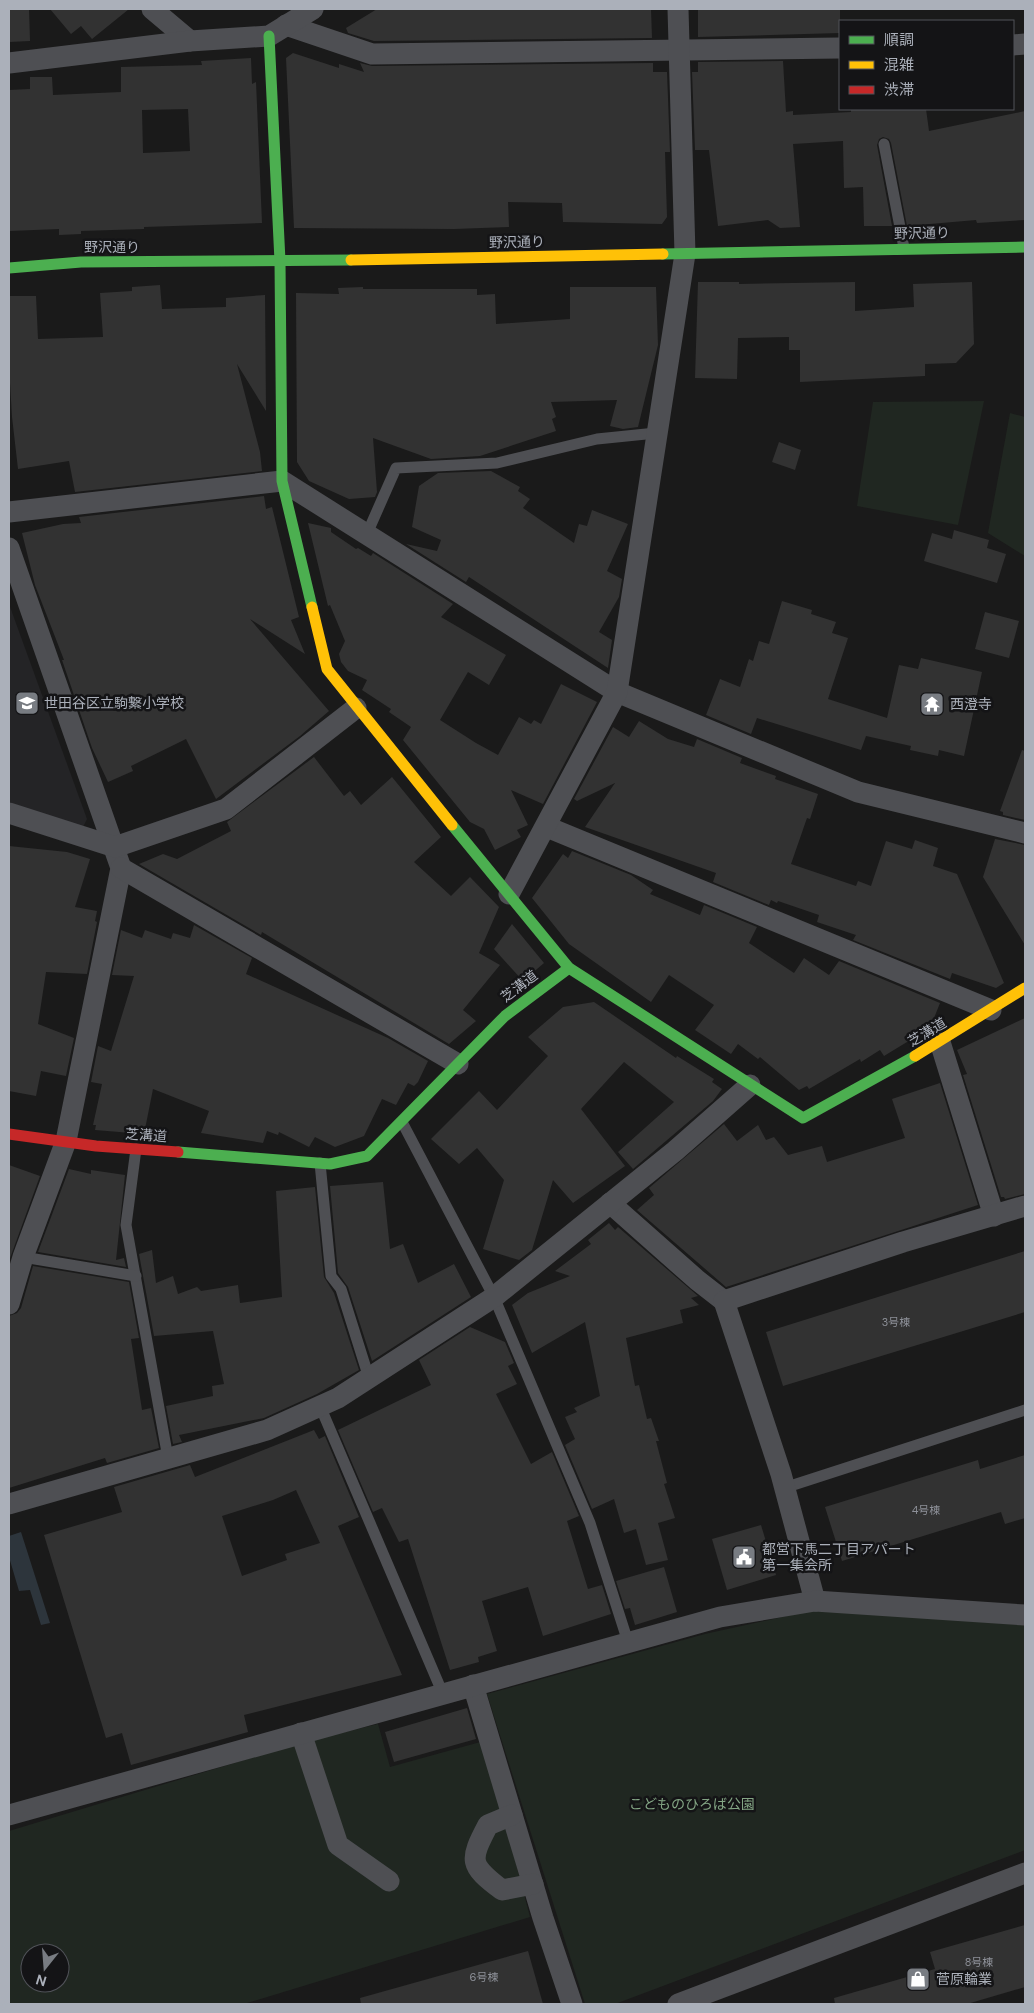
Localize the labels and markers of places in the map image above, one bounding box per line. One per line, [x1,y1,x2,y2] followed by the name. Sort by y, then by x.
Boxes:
[14,690,40,716] school or university icon: 世田谷区立駒繋小学校
[919,691,945,717] temple icon: 西澄寺
[44,694,184,712] place label: 世田谷区立駒繋小学校
[950,695,992,713] place label: 西澄寺
[762,1540,916,1574] place label: 都営下馬二丁目アパート 第一集会所
[731,1544,757,1570] public building icon: 都営下馬二丁目アパート 第一集会所
[905,1966,931,1992] shop icon: 菅原輪業
[936,1970,992,1988] place label: 菅原輪業

